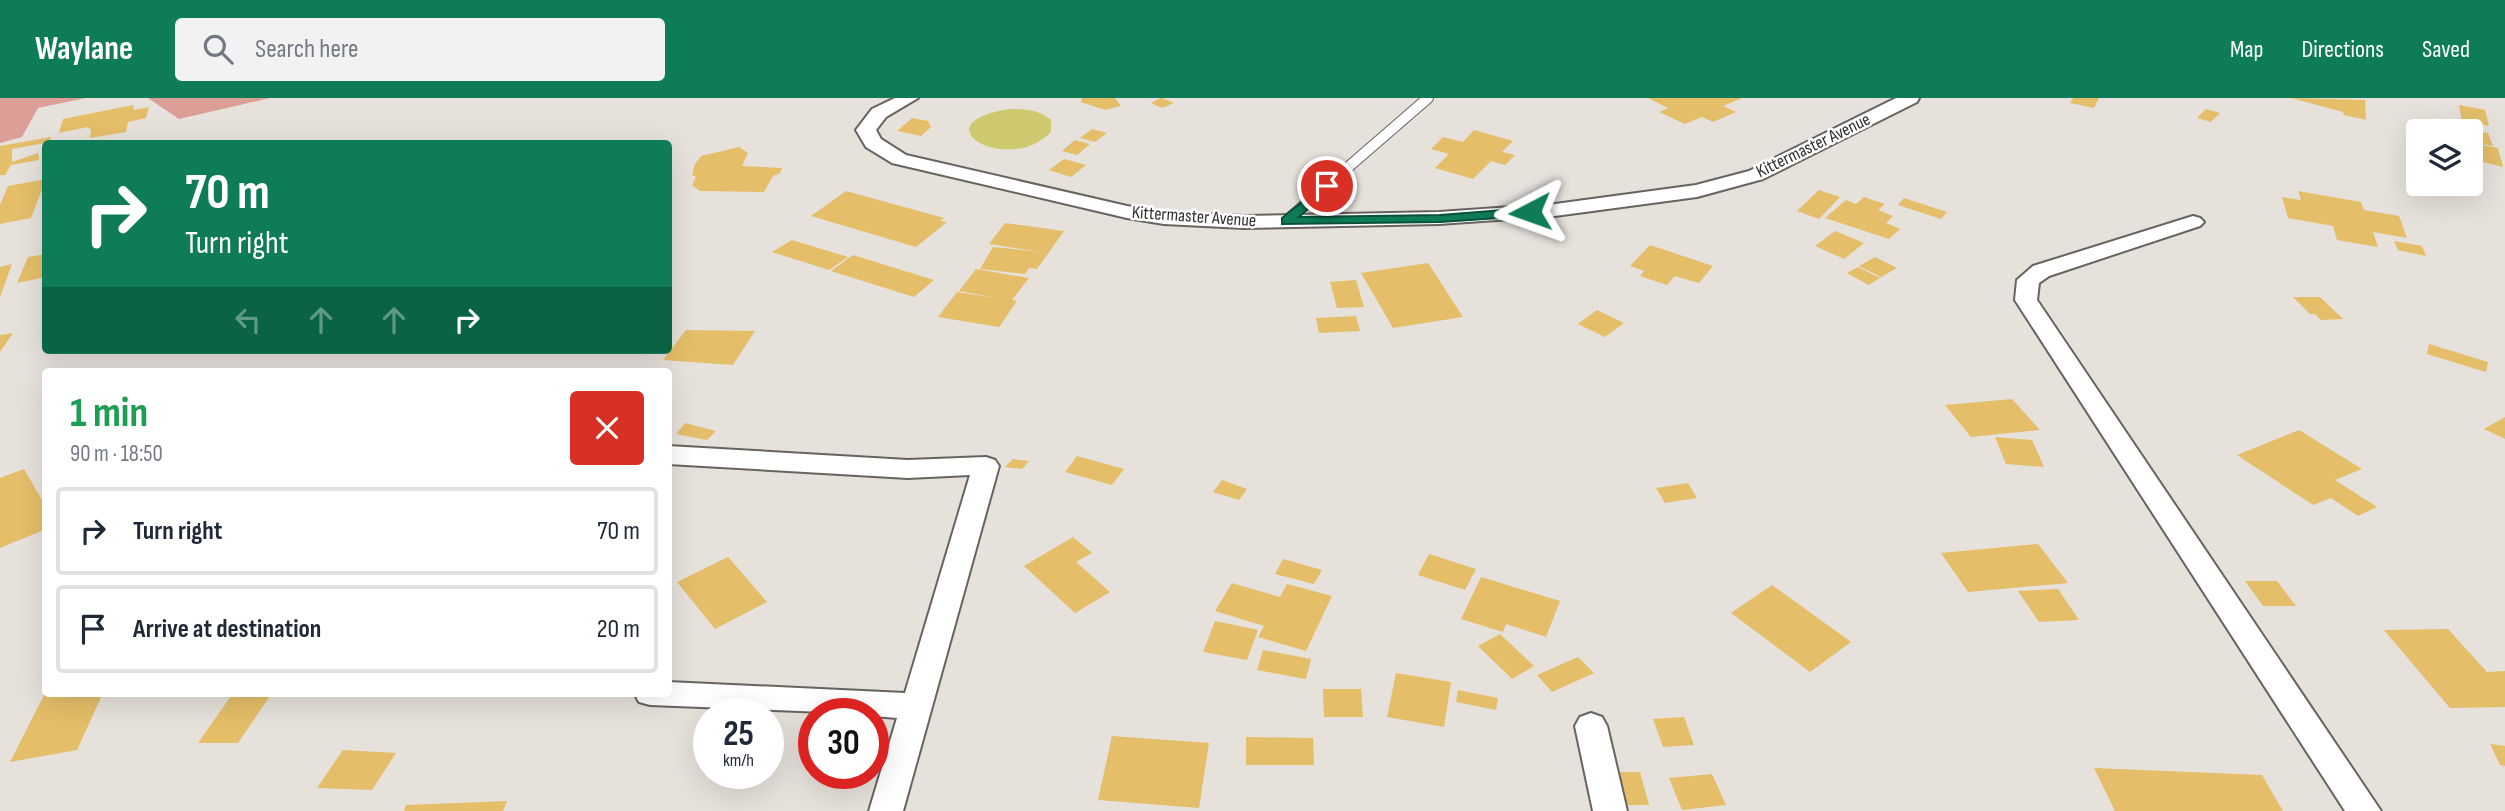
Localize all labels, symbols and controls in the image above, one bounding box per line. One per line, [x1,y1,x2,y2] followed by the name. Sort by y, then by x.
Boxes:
[175,18,665,81] search box
[35,29,133,69] text: Waylane
[199,30,237,68] icon: search
[255,34,358,65] text: Search here
[2230,35,2263,64] text: Map
[2301,35,2384,64] text: Directions
[2422,35,2470,64] text: Saved
[1753,109,1874,182] street label: Kittermaster Avenue
[2406,119,2483,196] map controls
[2406,119,2483,196] button: layers
[1297,156,1357,216] pin
[185,164,270,223] text: 70 m
[1308,167,1346,205] icon: arrive
[70,168,161,259] icon: right
[1493,175,1567,249] position arrow
[1131,202,1257,231] street label: Kittermaster Avenue
[185,224,289,263] text: Turn right
[229,301,267,339] icon: left
[302,301,340,339] icon: ahead
[375,301,413,339] icon: ahead
[448,301,486,339] icon: right
[70,388,148,439] text: 1 min
[570,391,644,465] button: close
[70,440,163,468] text: 90 m · 18:50
[74,512,112,550] icon: right
[133,516,222,547] text: Turn right
[597,516,640,547] text: 70 m
[74,610,112,648] icon: arrive
[133,614,321,645] text: Arrive at destination
[597,614,640,645] text: 20 m
[798,698,889,789] speed limit sign: 30
[723,713,754,756] text: 25
[723,750,754,771] text: km/h

